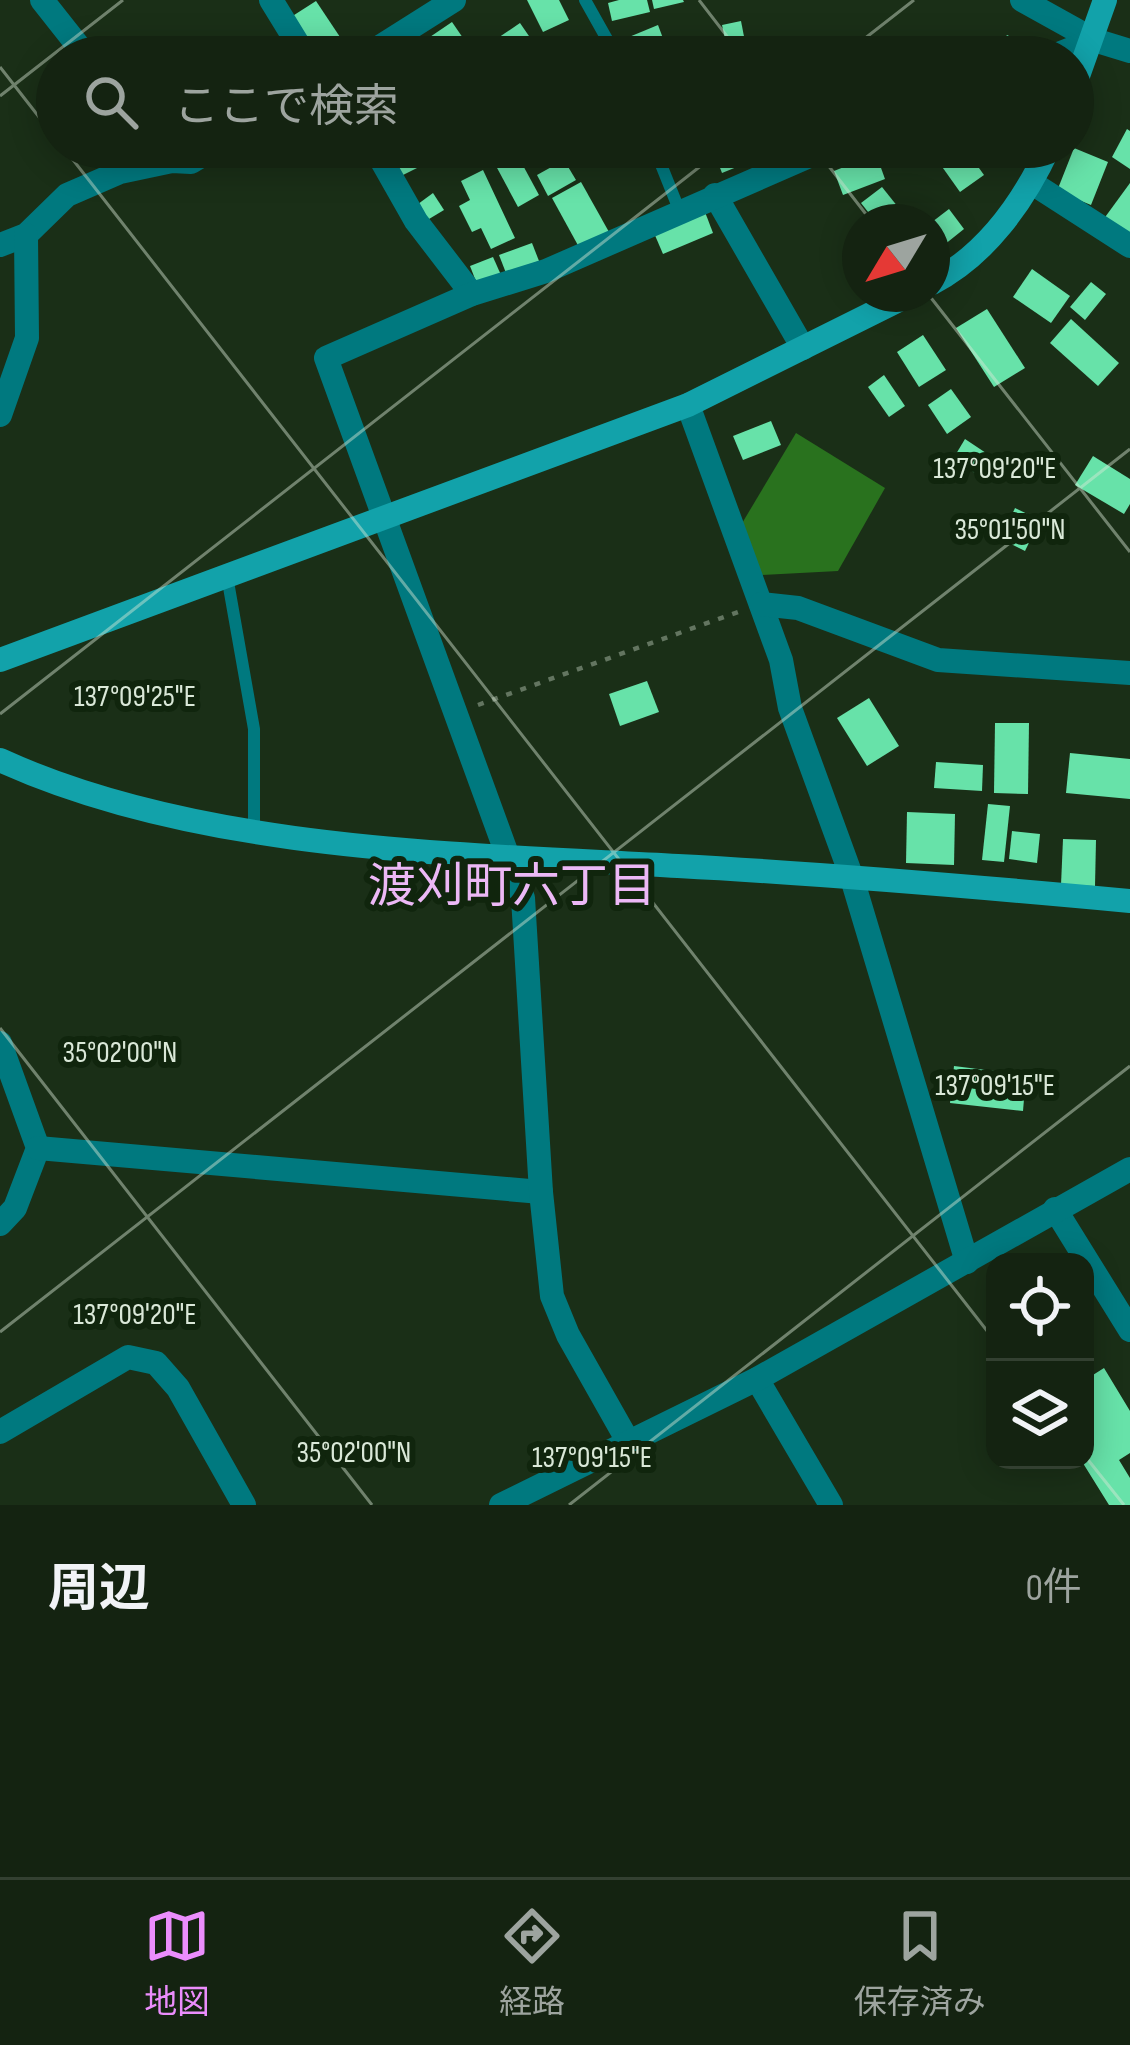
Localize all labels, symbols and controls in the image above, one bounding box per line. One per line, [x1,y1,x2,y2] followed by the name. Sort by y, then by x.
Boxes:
[36,36,1094,168] search box
[78,69,144,135] icon: search
[174,80,399,135] text: ここで検索
[842,204,950,312] north arrow
[933,451,1057,487] text: 137°09'20"E
[955,512,1065,548] text: 35°01'50"N
[74,679,196,715] text: 137°09'25"E
[368,859,656,916] district label: 渡刈町六丁目
[63,1035,177,1071] text: 35°02'00"N
[935,1068,1055,1104] text: 137°09'15"E
[986,1253,1094,1469] map controls
[986,1253,1094,1361] button: locate
[73,1297,197,1333] text: 137°09'20"E
[986,1361,1094,1469] button: layers
[297,1435,411,1471] text: 35°02'00"N
[532,1440,652,1476] text: 137°09'15"E
[48,1559,150,1620] text: 周辺
[1026,1565,1082,1612] text: 0件
[144,1903,210,2023] tab: 地図
[499,1903,565,2023] tab: 経路
[854,1903,986,2023] tab: 保存済み

